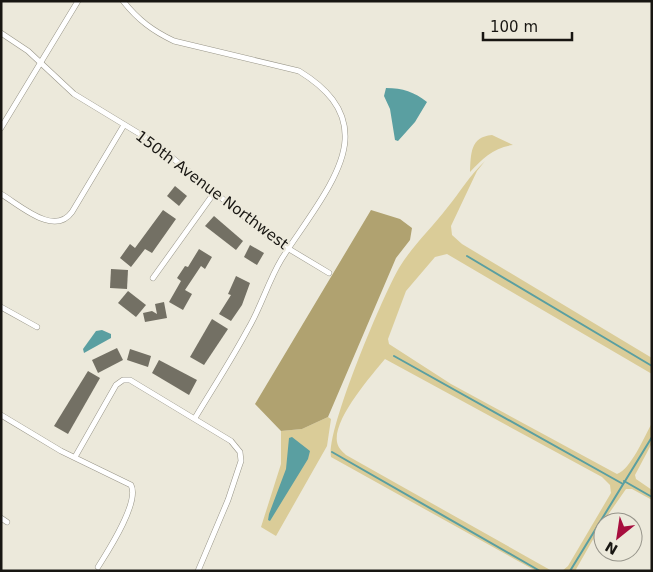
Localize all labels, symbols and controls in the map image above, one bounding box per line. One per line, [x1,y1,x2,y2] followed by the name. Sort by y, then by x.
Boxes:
[483,10,572,42] scale bar
[490,18,538,36] text: 100 m
[132,127,292,253] street label: 150th Avenue Northwest
[593,512,643,562] north arrow
[602,538,621,558] text: N

